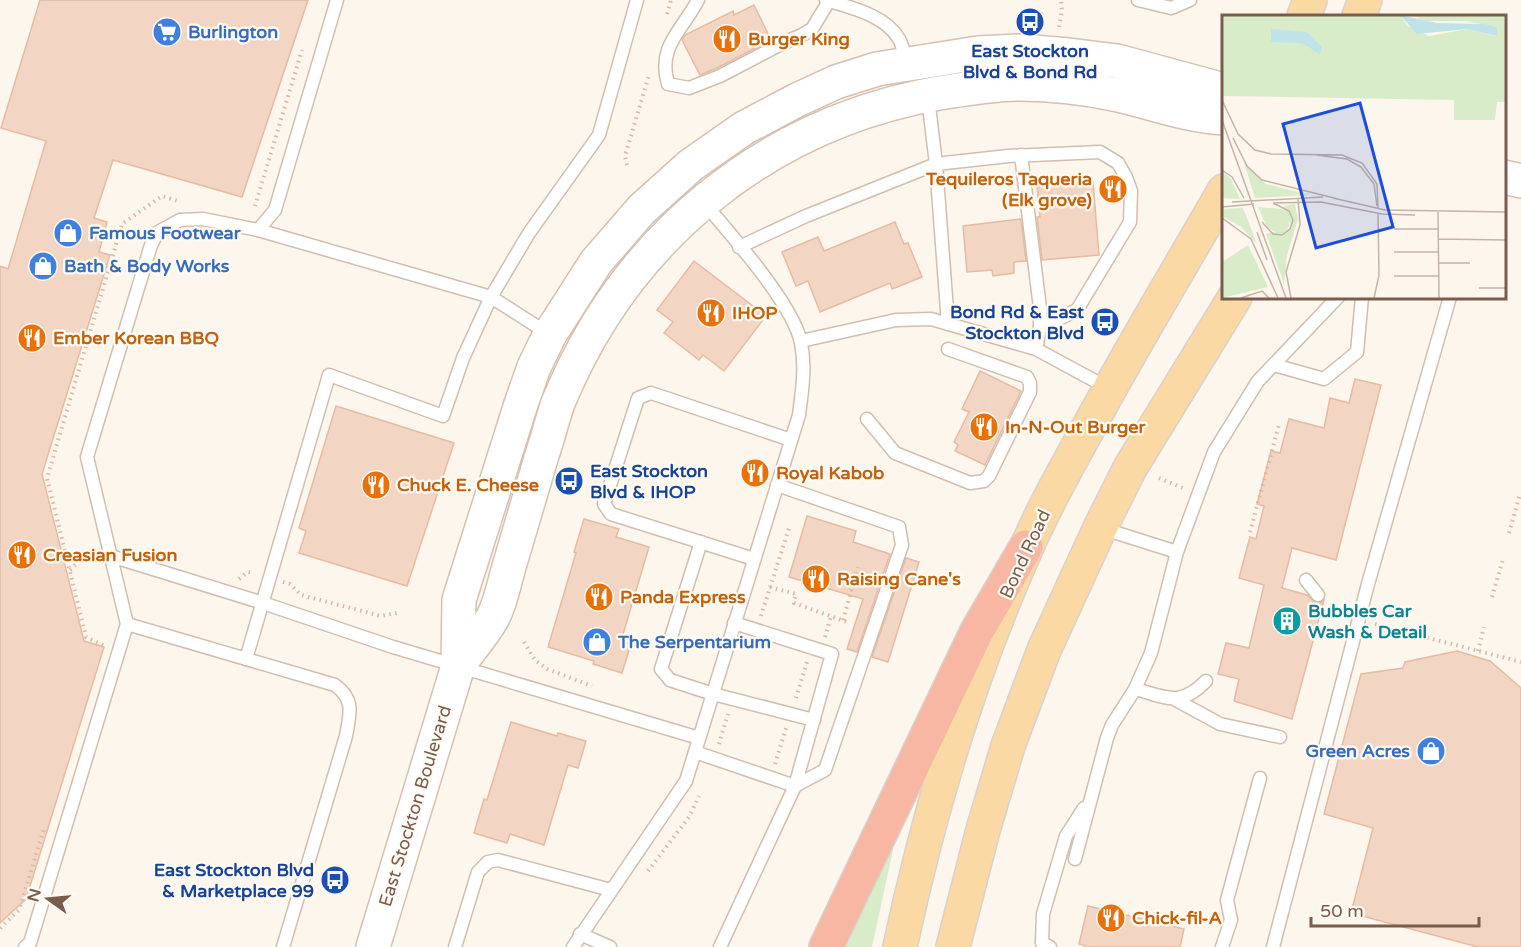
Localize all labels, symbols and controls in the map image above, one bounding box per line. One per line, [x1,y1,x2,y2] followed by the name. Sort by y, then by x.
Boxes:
[1014,6,1046,38] bus stop icon: East Stockton Blvd & Bond Rd
[1222,15,1506,298] inset map
[151,16,183,48] supermarket icon: Burlington
[188,21,278,43] place label: Burlington
[711,23,743,55] restaurant icon: Burger King
[748,28,850,50] place label: Burger King
[963,40,1097,83] place label: East Stockton Blvd & Bond Rd
[925,168,1092,211] place label: Tequileros Taqueria (Elk grove)
[1097,173,1129,205] restaurant icon: Tequileros Taqueria (Elk grove)
[52,217,84,249] shop icon: Famous Footwear
[89,222,242,244] place label: Famous Footwear
[27,250,59,282] shop icon: Bath & Body Works
[64,255,230,277] place label: Bath & Body Works
[695,297,727,329] restaurant icon: IHOP
[950,301,1084,344] place label: Bond Rd & East Stockton Blvd
[732,302,777,324] place label: IHOP
[1089,306,1121,338] bus stop icon: Bond Rd & East Stockton Blvd
[16,322,48,354] restaurant icon: Ember Korean BBQ
[53,327,219,349] place label: Ember Korean BBQ
[968,411,1000,443] restaurant icon: In-N-Out Burger
[1005,416,1147,438] place label: In-N-Out Burger
[739,457,771,489] restaurant icon: Royal Kabob
[590,460,708,503] place label: East Stockton Blvd & IHOP
[776,462,884,484] place label: Royal Kabob
[553,465,585,497] bus stop icon: East Stockton Blvd & IHOP
[360,469,392,501] restaurant icon: Chuck E. Cheese
[397,474,539,496] place label: Chuck E. Cheese
[995,506,1055,602] street label: Bond Road
[6,539,38,571] restaurant icon: Creasian Fusion
[43,544,178,566] place label: Creasian Fusion
[800,563,832,595] restaurant icon: Raising Cane's
[837,568,961,590] place label: Raising Cane's
[583,581,615,613] restaurant icon: Panda Express
[620,586,746,608] place label: Panda Express
[1308,600,1427,643] place label: Bubbles Car Wash & Detail
[1271,605,1303,637] building icon: Bubbles Car Wash & Detail
[581,626,613,658] shop icon: The Serpentarium
[617,631,771,653] place label: The Serpentarium
[374,703,456,909] street label: East Stockton Boulevard
[1415,735,1447,767] shop icon: Green Acres
[1305,740,1410,762] place label: Green Acres
[154,859,314,902] place label: East Stockton Blvd & Marketplace 99
[319,864,351,896] bus stop icon: East Stockton Blvd & Marketplace 99
[18,869,78,929] north arrow
[23,887,46,904] text: N
[1311,890,1479,928] scale bar
[1320,900,1364,922] text: 50 m
[1095,902,1127,934] restaurant icon: Chick-fil-A
[1132,907,1222,929] place label: Chick-fil-A

